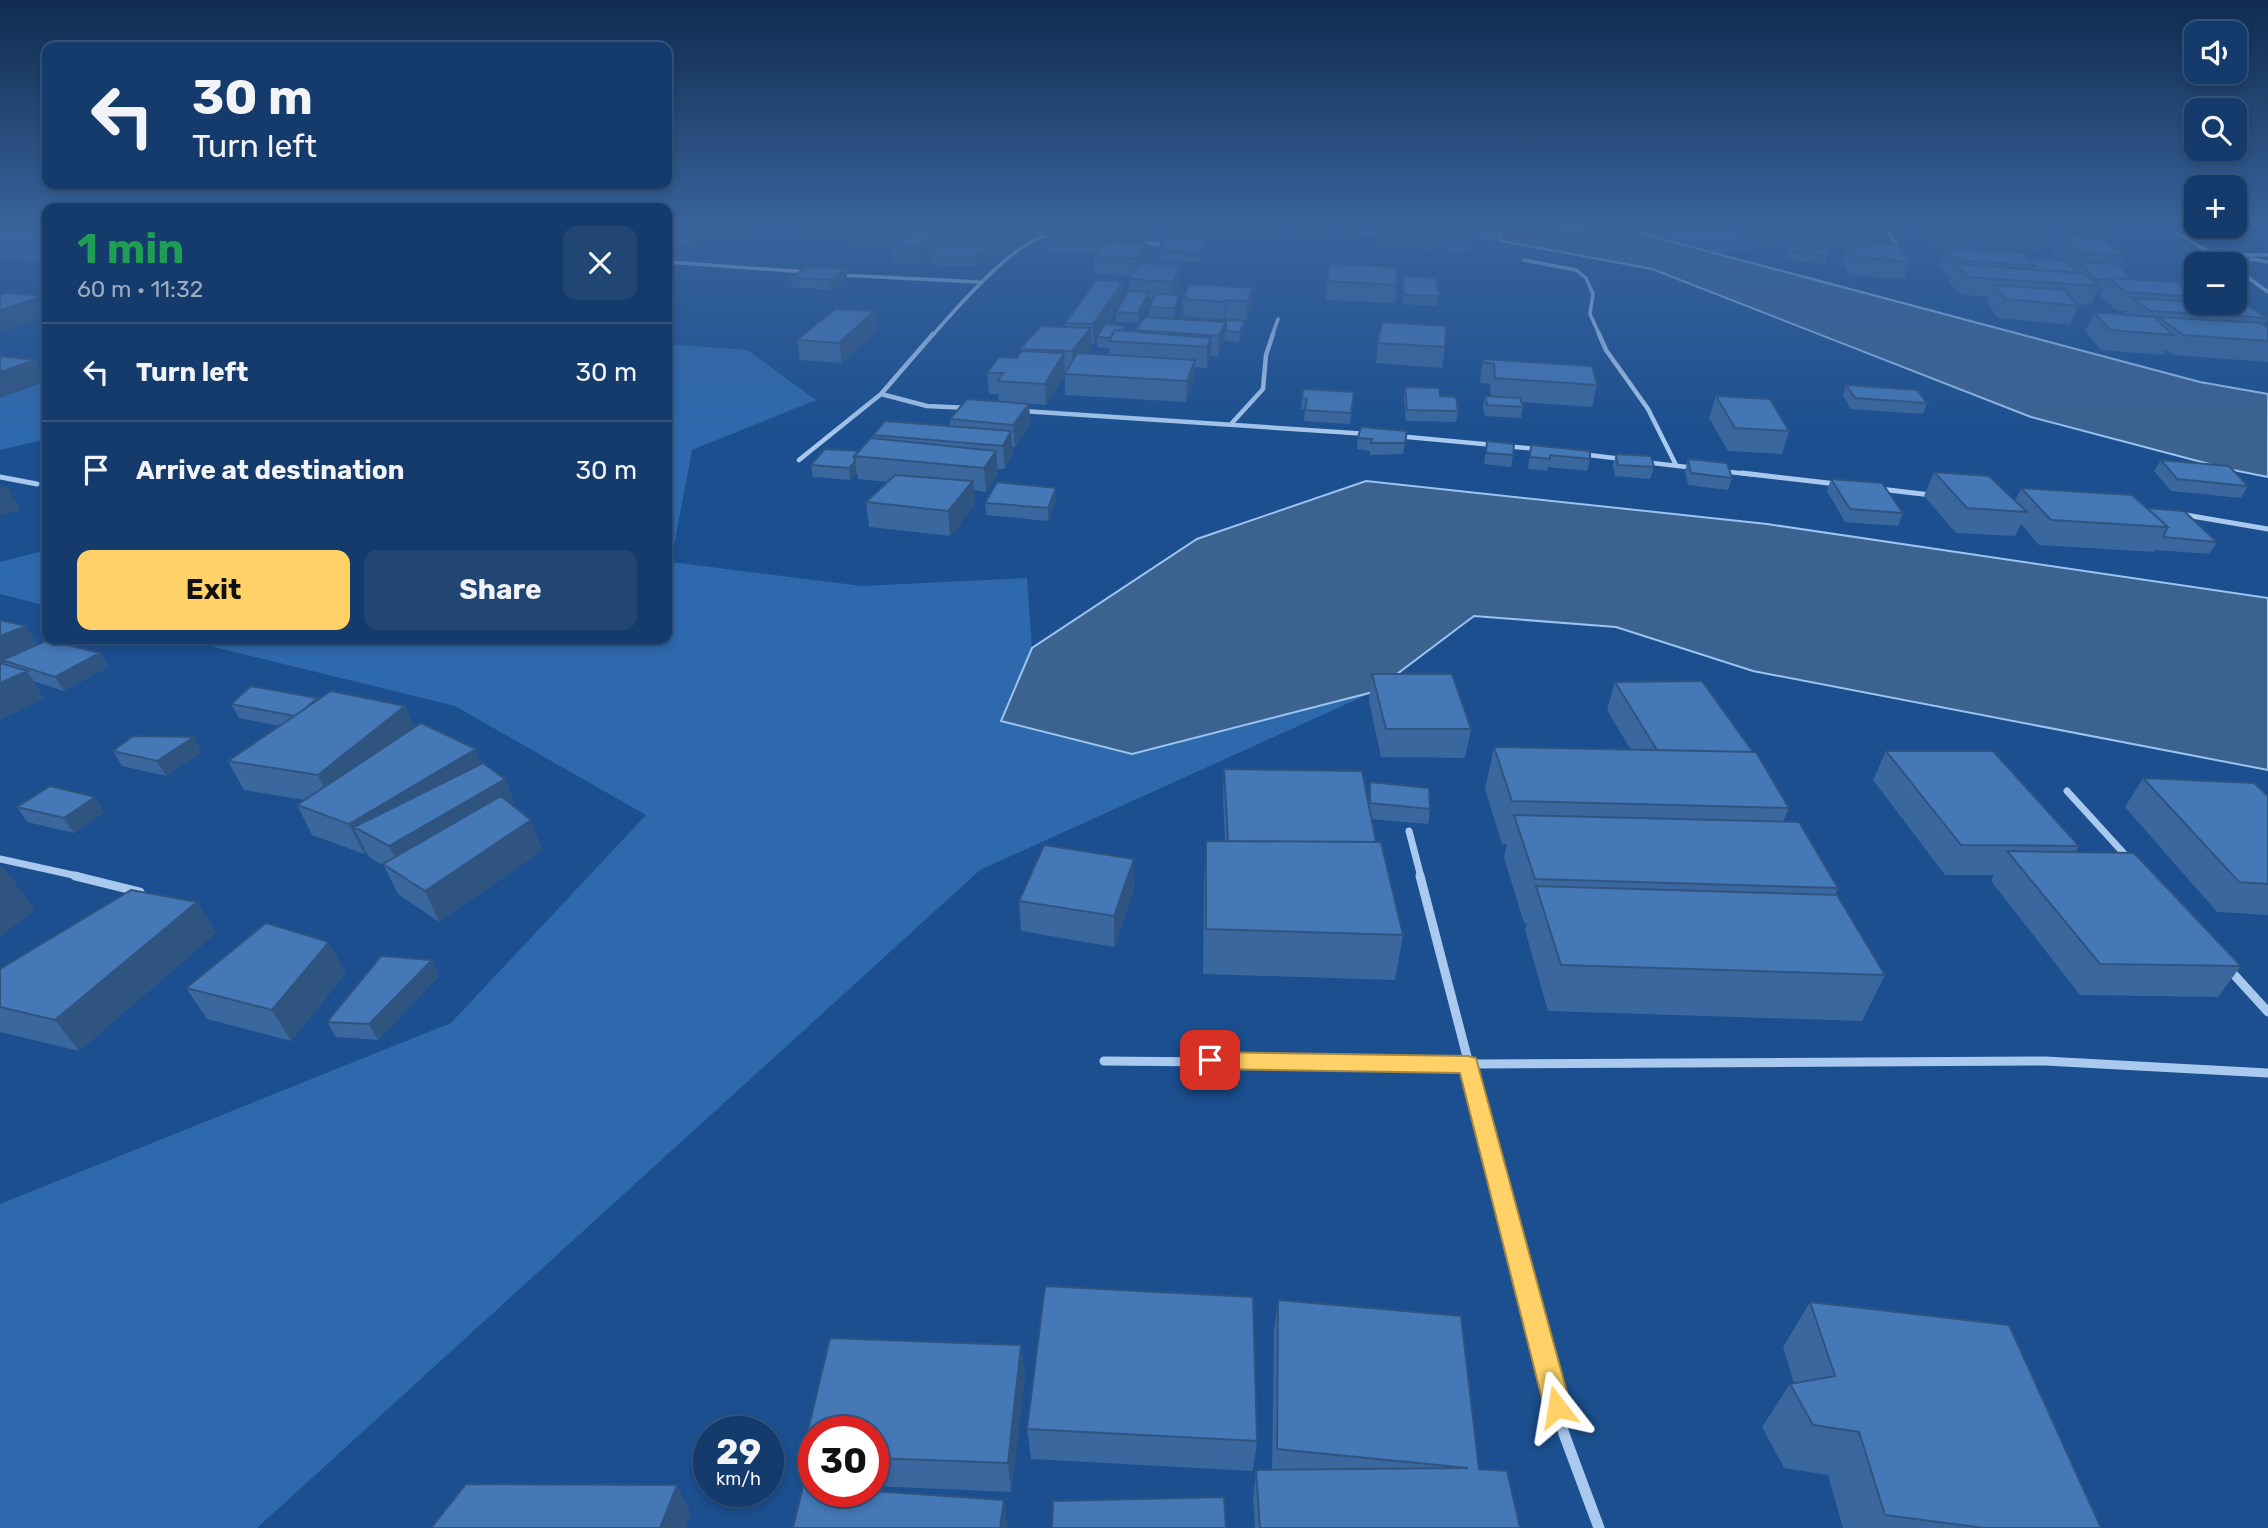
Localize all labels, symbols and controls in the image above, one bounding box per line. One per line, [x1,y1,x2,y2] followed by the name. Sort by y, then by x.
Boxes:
[2184,21,2247,315] map controls
[2184,21,2247,84] button: sound
[192,68,313,126] text: 30 m
[77,70,168,161] icon: left
[2184,98,2247,161] button: search
[192,127,317,165] text: Turn left
[2184,175,2247,238] button: +
[77,224,184,274] text: 1 min
[563,226,637,300] button: close
[2184,252,2247,315] button: −
[77,275,203,303] text: 60 m · 11:32
[77,353,115,391] icon: left
[136,357,248,388] text: Turn left
[575,357,637,388] text: 30 m
[77,451,115,489] icon: arrive
[136,455,404,486] text: Arrive at destination
[575,455,637,486] text: 30 m
[77,550,350,630] button: Exit
[364,550,637,630] button: Share
[1180,1030,1240,1090] pin
[1191,1041,1229,1079] icon: arrive
[1520,1370,1594,1444] position arrow
[798,1416,889,1507] speed limit sign: 30
[716,1431,761,1473] text: 29
[716,1468,761,1490] text: km/h

